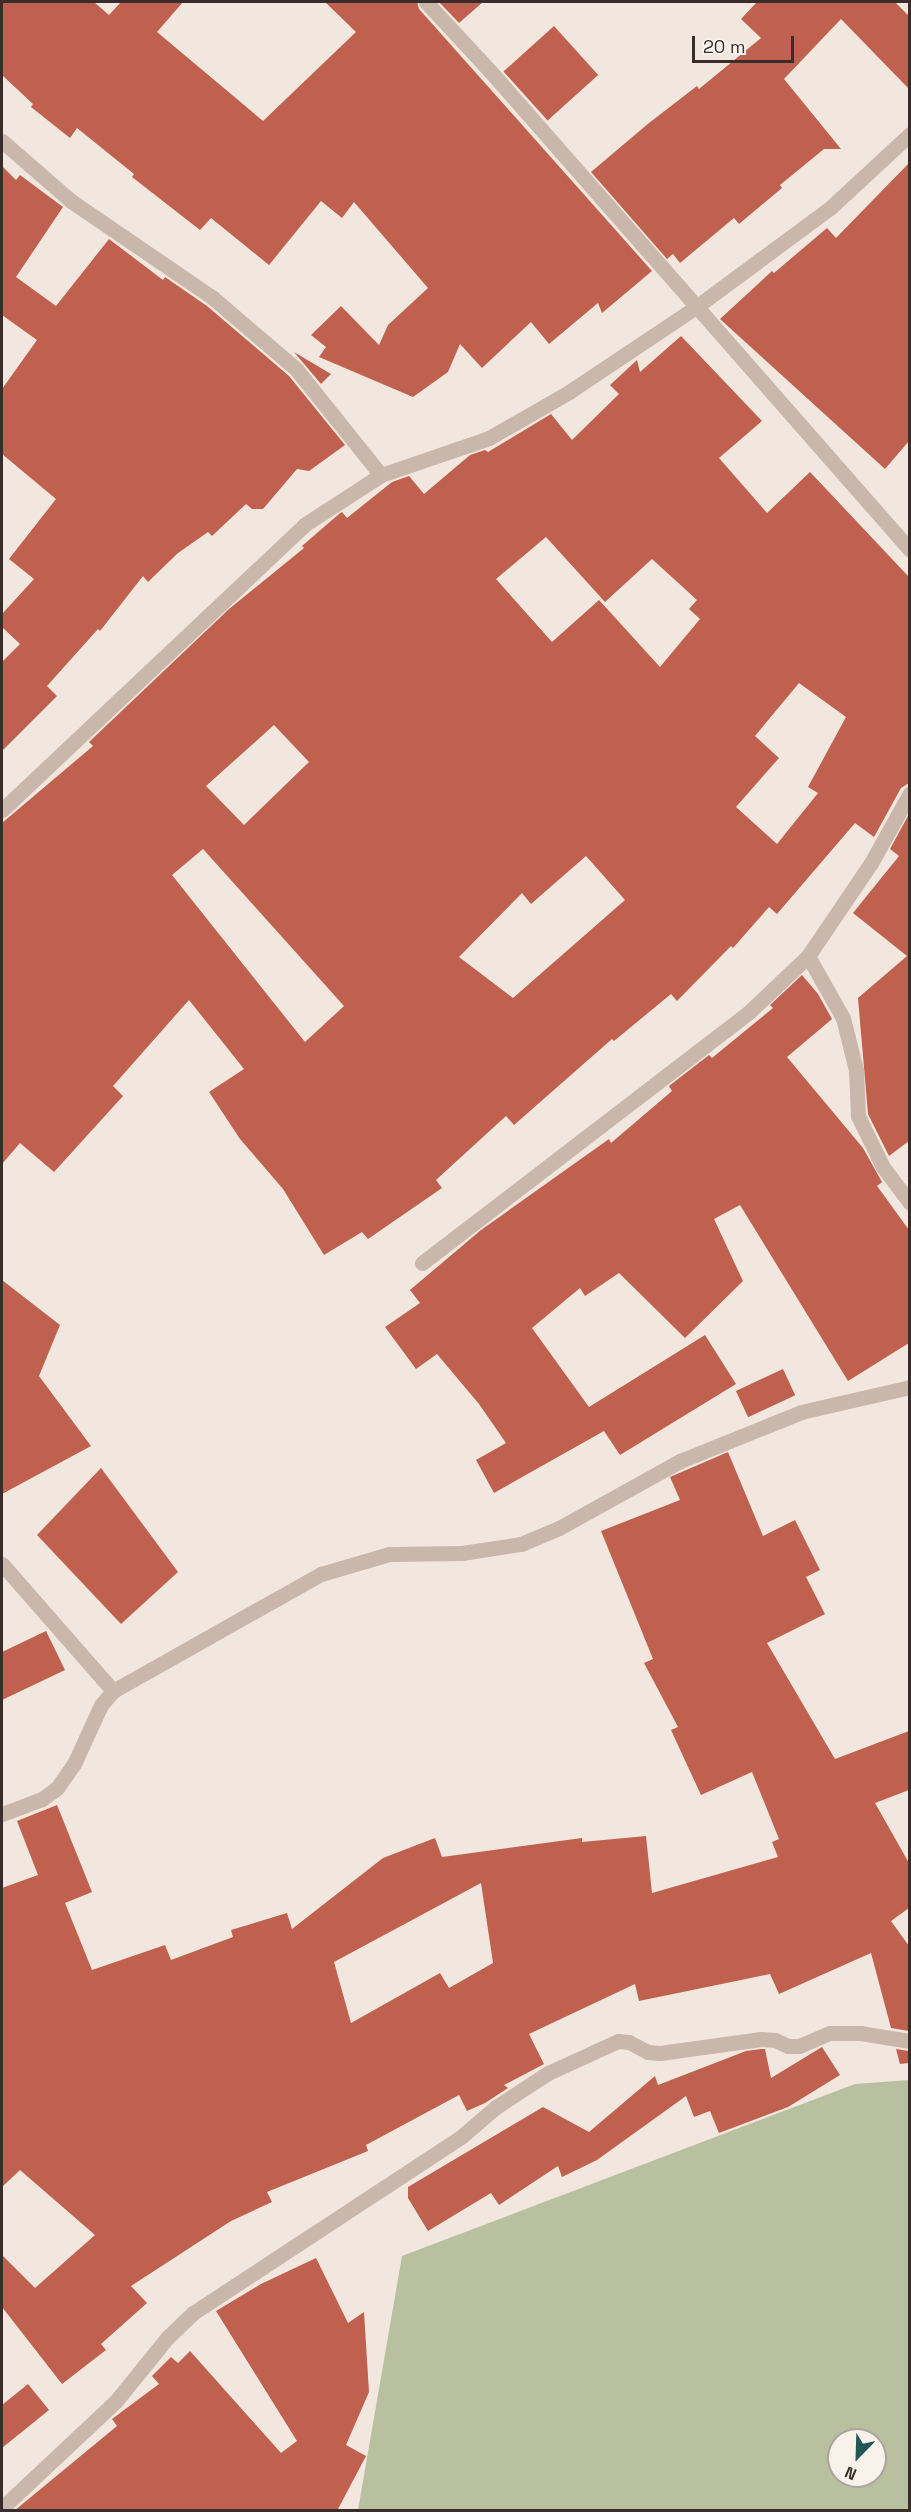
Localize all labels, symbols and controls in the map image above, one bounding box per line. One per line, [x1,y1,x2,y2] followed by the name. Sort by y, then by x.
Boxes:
[695,24,797,62] scale bar
[703,35,746,58] text: 20 m
[827,2428,887,2488] north arrow
[842,2461,860,2485] text: N

